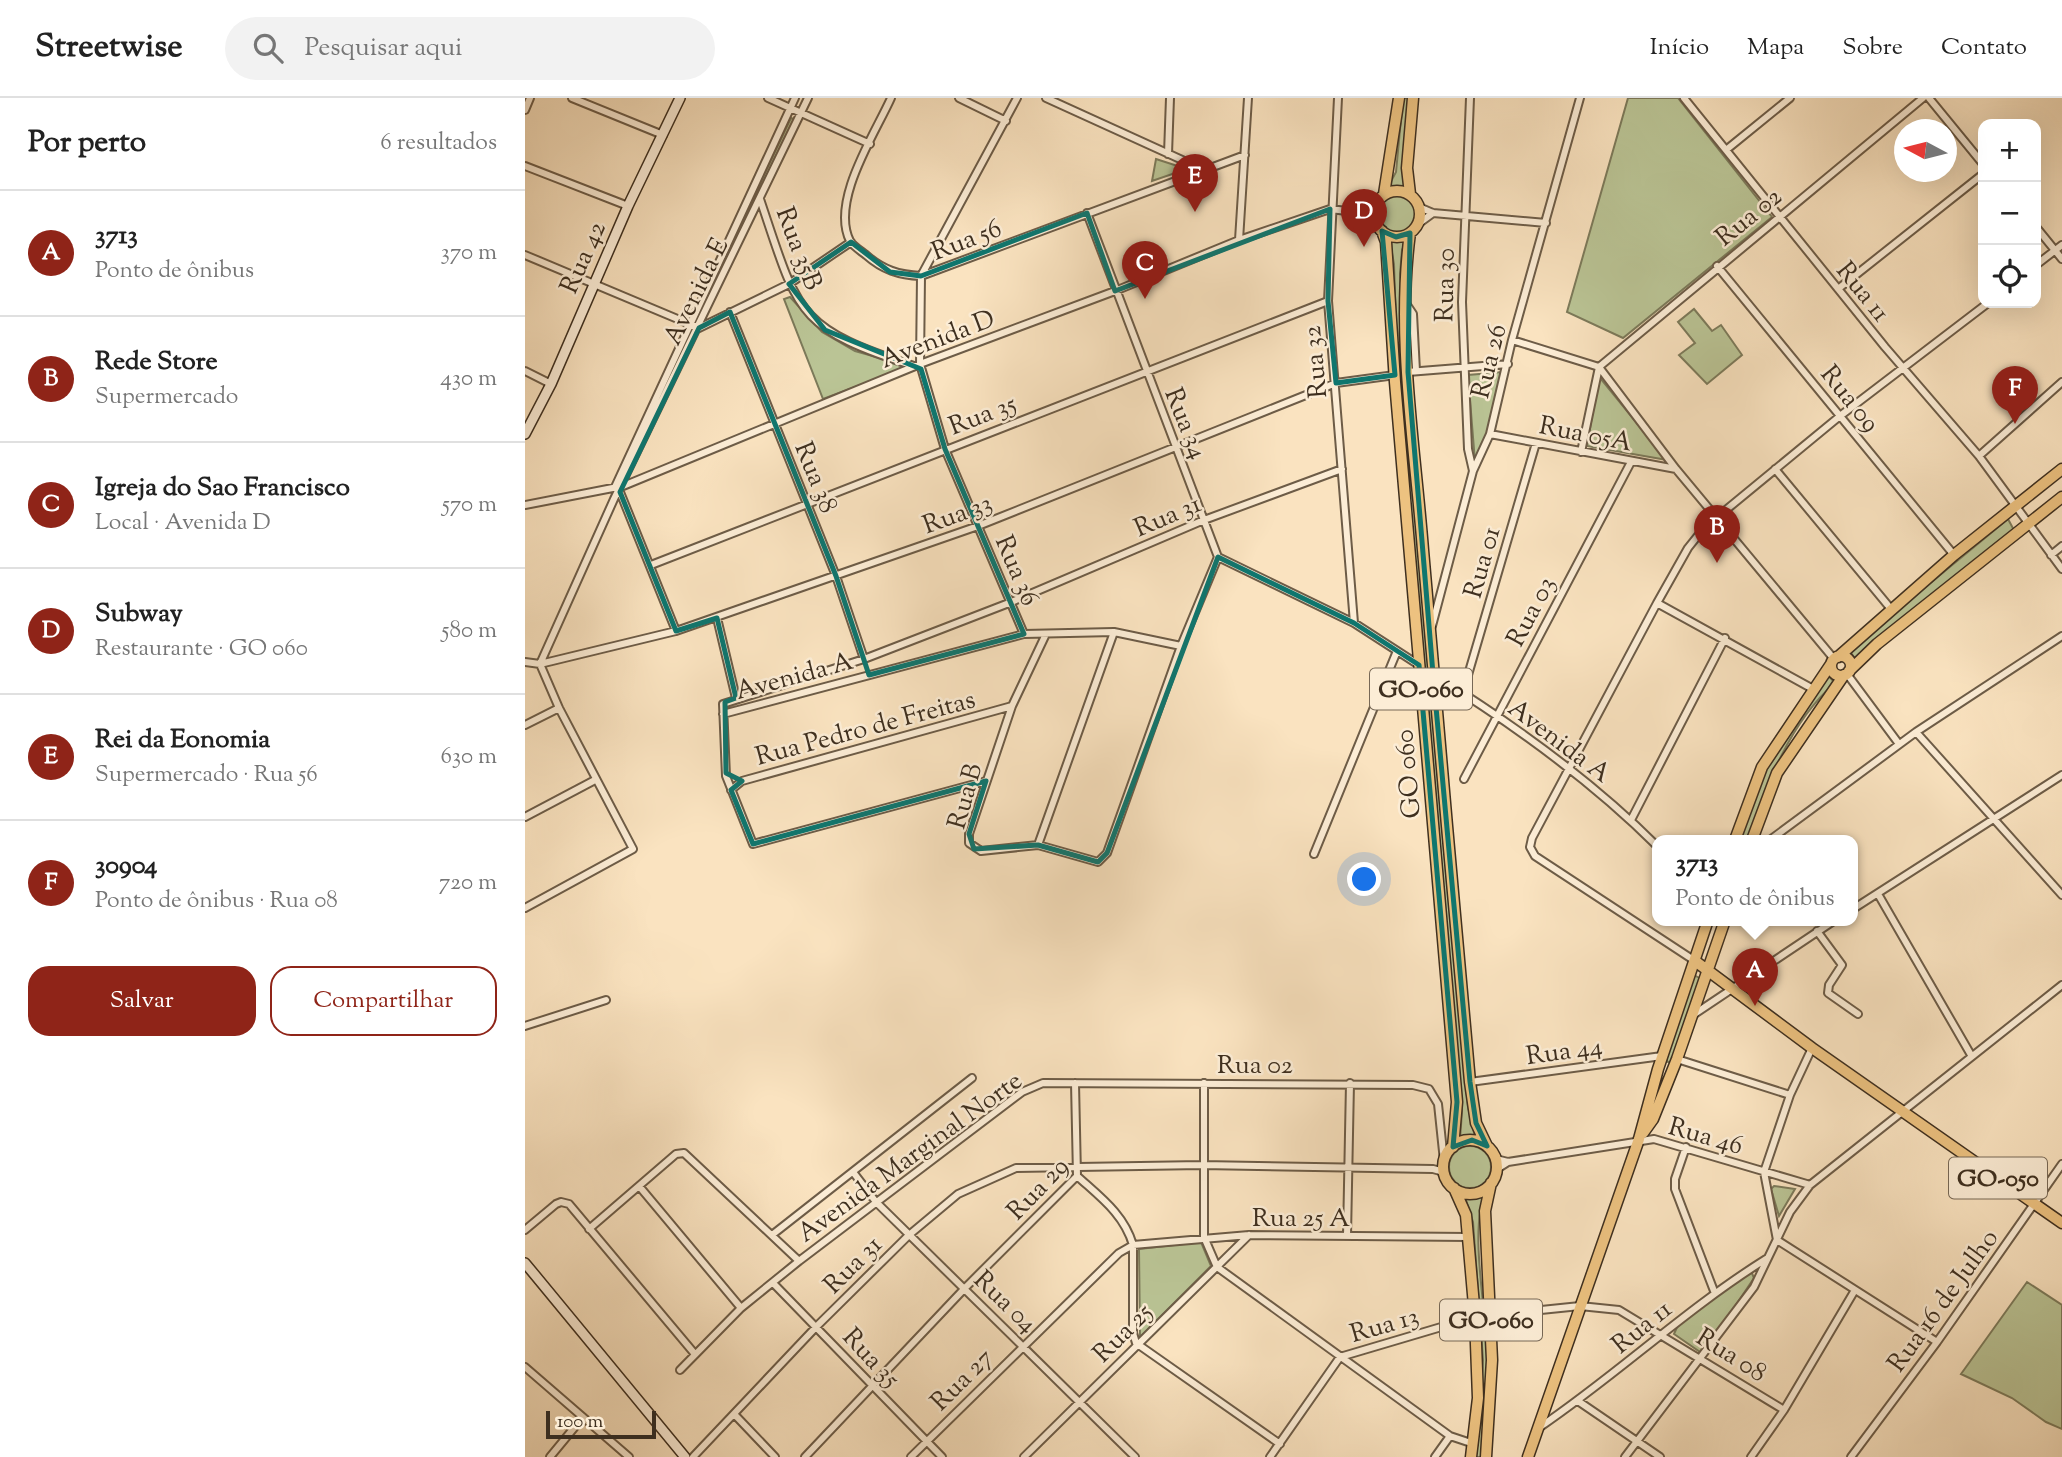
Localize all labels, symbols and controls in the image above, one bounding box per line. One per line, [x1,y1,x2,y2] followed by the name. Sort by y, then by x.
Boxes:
[225,17,715,80] search box
[35,24,183,72] text: Streetwise
[249,29,287,67] icon: search
[305,30,463,67] text: Pesquisar aqui
[1650,31,1709,65] text: Início
[1747,31,1804,65] text: Mapa
[1842,31,1903,65] text: Sobre
[1941,31,2027,65] text: Contato
[1894,119,1957,182] north arrow
[1978,119,2041,308] map controls
[1978,119,2041,182] button: +
[28,122,146,165] text: Por perto
[380,127,497,160] text: 6 resultados
[1172,154,1218,212] pin: E
[1708,180,1791,256] street label: Rua 02
[1978,182,2041,245] button: −
[1341,189,1387,247] pin: D
[765,202,830,296] street label: Rua 35B
[927,211,1007,272] street label: Rua 56
[552,216,617,300] street label: Rua 42
[95,218,138,255] text: 3713
[655,232,739,352] street label: Avenida E
[42,237,60,270] text: A
[441,237,497,270] text: 370 m
[1122,241,1168,299] pin: C
[1978,245,2041,308] button: locate
[1427,247,1466,323] street label: Rua 30
[1826,254,1898,331] street label: Rua 11
[95,255,254,288] text: Ponto de ônibus
[875,302,1001,379] street label: Avenida D
[1463,320,1518,403] street label: Rua 26
[1295,324,1338,400] street label: Rua 32
[95,344,218,381] text: Rede Store
[1811,358,1888,441] street label: Rua 09
[44,363,58,396] text: B
[440,363,497,396] text: 430 m
[1992,366,2038,424] pin: F
[95,381,238,414] text: Supermercado
[1154,383,1216,465] street label: Rua 34
[944,387,1022,446] street label: Rua 35
[1536,408,1635,463] street label: Rua 05A
[784,437,846,519] street label: Rua 38
[95,470,350,507] text: Igreja do Sao Francisco
[918,486,998,545] street label: Rua 33
[1129,487,1207,548] street label: Rua 31
[42,489,60,522] text: C
[442,489,497,522] text: 570 m
[1694,505,1740,563] pin: B
[95,507,271,540] text: Local · Avenida D
[1456,522,1511,603] street label: Rua 01
[984,530,1047,612] street label: Rua 36
[1498,571,1566,654] street label: Rua 03
[95,596,183,633] text: Subway
[42,615,60,648] text: D
[442,615,497,648] text: 580 m
[95,633,308,666] text: Restaurante · GO 060
[732,644,858,711] street label: Avenida A
[1370,668,1472,710] road number: GO-060
[752,682,980,777] street label: Rua Pedro de Freitas
[1499,691,1618,793] street label: Avenida A
[95,722,270,759] text: Rei da Eonomia
[1387,728,1432,820] street label: GO 060
[44,741,58,774] text: E
[440,741,497,774] text: 630 m
[95,759,318,792] text: Supermercado · Rua 56
[939,759,993,834] street label: Rua B
[1652,835,1858,926] popup
[1676,846,1718,883] text: 3713
[95,848,157,885] text: 30904
[1347,862,1381,896] your location
[45,867,57,900] text: F
[439,867,497,900] text: 720 m
[1676,883,1835,916] text: Ponto de ônibus
[95,885,338,918] text: Ponto de ônibus · Rua 08
[1732,948,1778,1006] pin: A
[28,966,256,1036] button: Salvar
[270,966,497,1036] button: Compartilhar
[1524,1029,1605,1076] street label: Rua 44
[1217,1048,1293,1085] street label: Rua 02
[790,1064,1031,1252] street label: Avenida Marginal Norte
[1664,1109,1747,1166] street label: Rua 46
[999,1150,1078,1230] street label: Rua 29
[1949,1158,2047,1198] road number: GO-050
[1252,1201,1350,1238] street label: Rua 25 A
[1879,1222,2009,1381] street label: Rua 16 de Julho
[816,1228,892,1304] street label: Rua 31
[964,1263,1044,1343] street label: Rua 04
[1604,1292,1681,1364] street label: Rua 11
[1085,1295,1162,1372] street label: Rua 25
[1346,1299,1423,1354] street label: Rua 13
[1440,1300,1542,1340] road number: GO-060
[1688,1320,1773,1392] street label: Rua 08
[833,1321,908,1397] street label: Rua 35
[923,1341,1003,1421] street label: Rua 27
[546,1408,656,1440] scale bar
[557,1409,603,1436] text: 100 m

